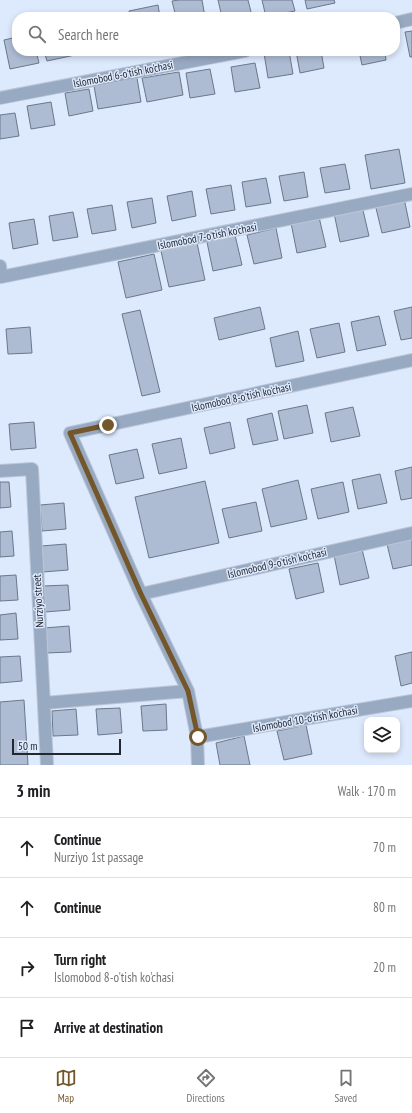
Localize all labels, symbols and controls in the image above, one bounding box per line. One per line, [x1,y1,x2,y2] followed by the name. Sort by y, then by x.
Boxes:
[12,12,400,56] search box
[26,23,48,45] icon: search
[58,25,119,44] text: Search here
[72,57,174,91] street label: Islomobod 6-o'tish ko'chasi
[156,219,258,253] street label: Islomobod 7-o'tish ko'chasi
[190,380,292,414] street label: Islomobod 8-o'tish ko'chasi
[99,416,117,434] route end
[226,545,328,581] street label: Islomobod 9-o'tish ko'chasi
[30,574,46,628] street label: Nurziyo street
[251,703,359,735] street label: Islomobod 10-o'tish ko'chasi
[364,717,400,753] map controls
[364,717,400,753] button: layers
[189,728,207,746] route start
[12,737,121,756] scale bar
[18,739,37,753] text: 50 m
[16,780,50,802] text: 3 min
[338,783,396,800] text: Walk · 170 m
[54,830,101,849] text: Continue
[16,837,38,859] icon: ahead
[373,839,396,856] text: 70 m
[54,849,143,866] text: Nurziyo 1st passage
[16,897,38,919] icon: ahead
[54,898,101,917] text: Continue
[373,899,396,916] text: 80 m
[54,950,106,969] text: Turn right
[16,957,38,979] icon: right
[373,959,396,976] text: 20 m
[54,969,174,986] text: Islomobod 8-o'tish ko'chasi
[16,1017,38,1039] icon: arrive
[54,1018,163,1037] text: Arrive at destination
[55,1067,77,1105] tab: Map
[187,1067,225,1105] tab: Directions
[334,1067,357,1105] tab: Saved

